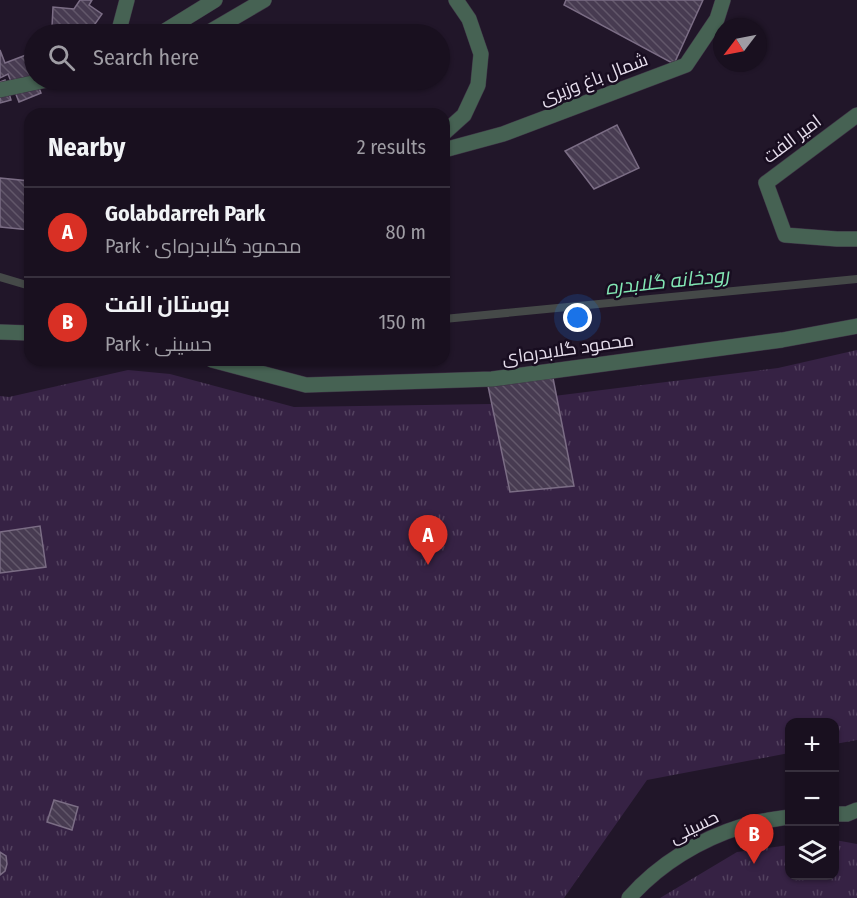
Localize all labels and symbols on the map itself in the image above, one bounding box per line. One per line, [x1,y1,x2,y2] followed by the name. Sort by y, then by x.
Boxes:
[713,18,767,72] north arrow
[537,48,651,111] street label: شمال باغ وزیری
[758,110,826,168] street label: امیر الفت
[604,262,732,299] water label: رودخانه گلابدره
[563,303,592,332] your location
[501,329,635,369] street label: محمود گلابدره‌ای
[408,516,448,565] pin: A
[666,806,722,848] street label: حسینی
[734,814,774,864] pin: B

